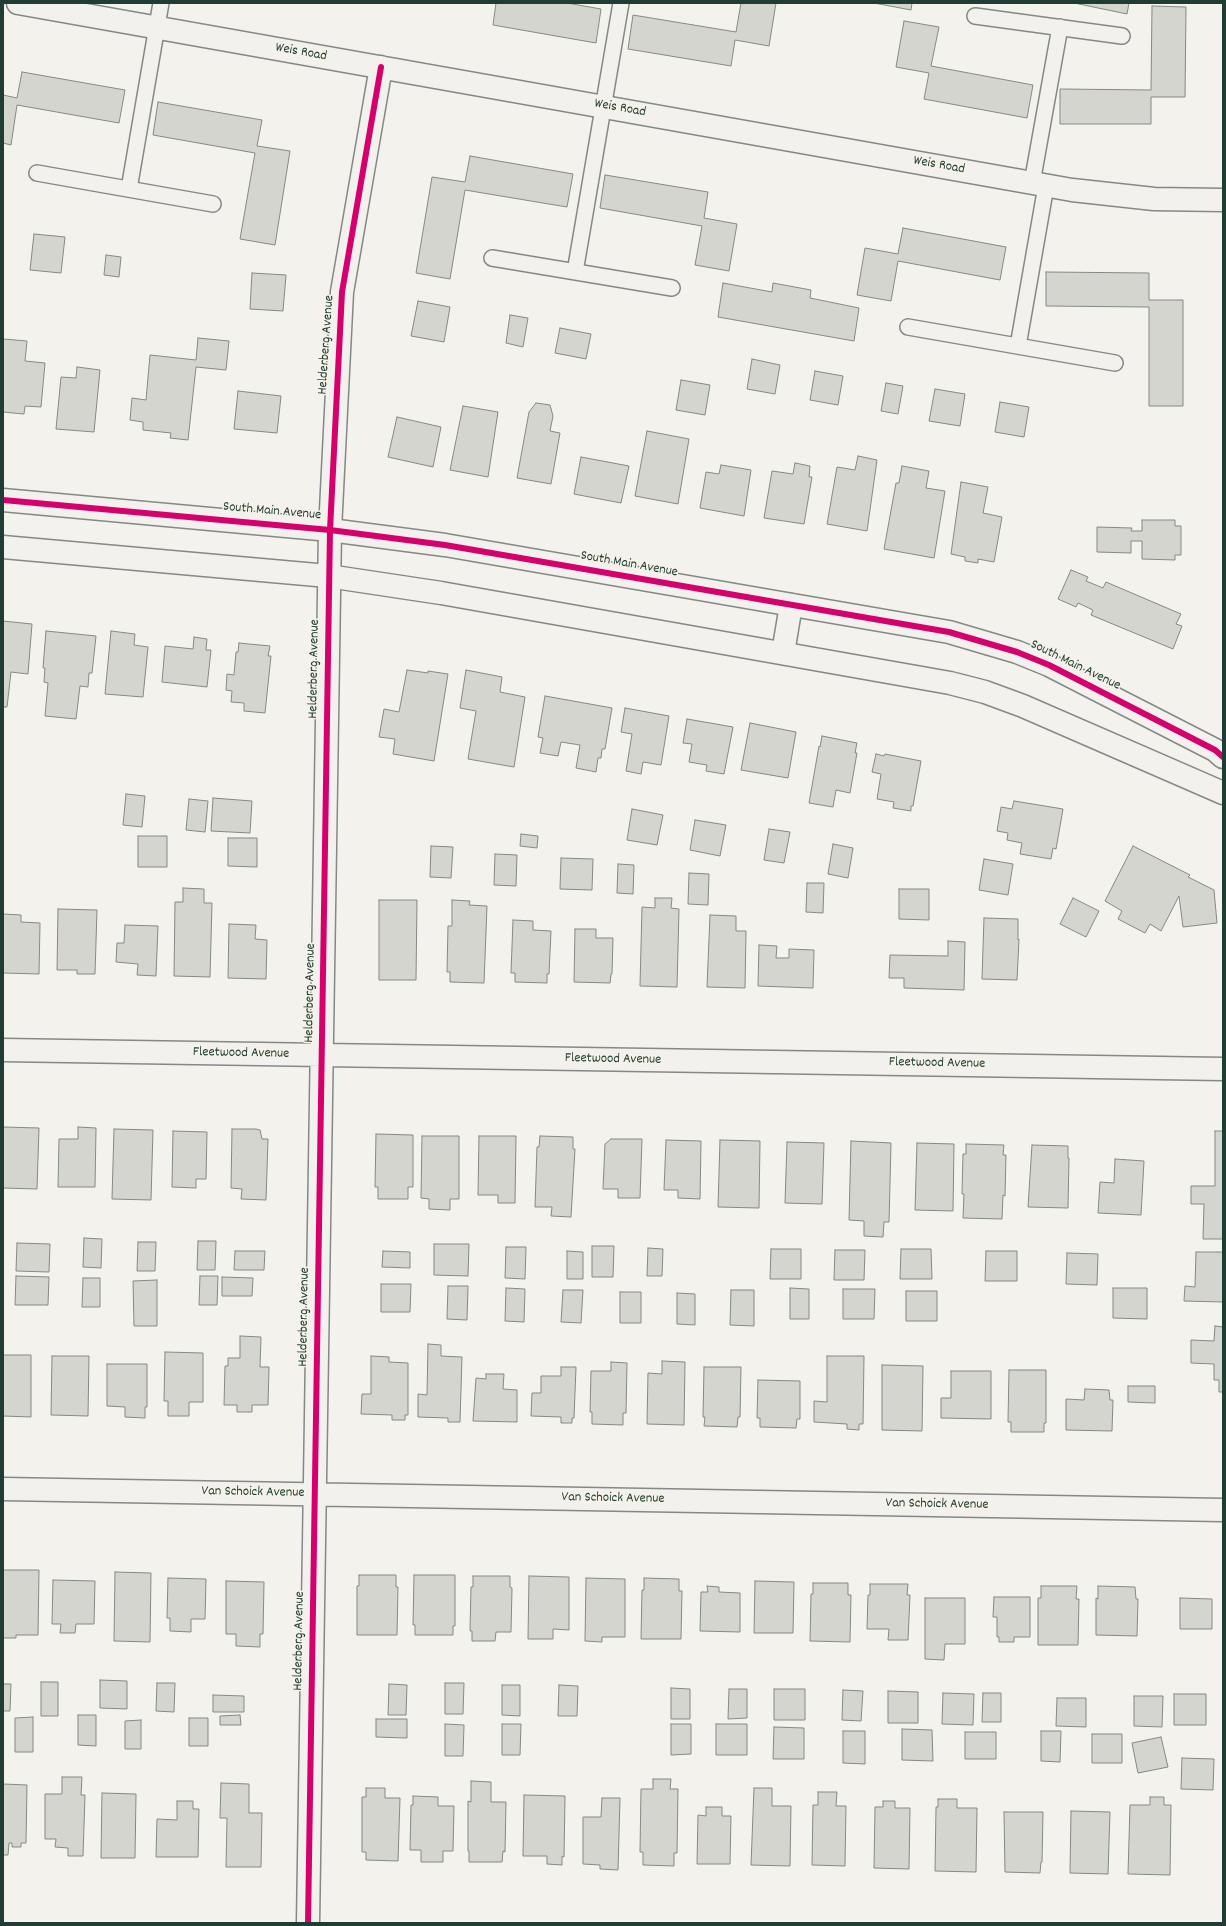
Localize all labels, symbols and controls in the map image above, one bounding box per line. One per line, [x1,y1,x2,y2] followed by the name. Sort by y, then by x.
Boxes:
[274,40,328,66] street label: Weis Road
[593,96,647,122] street label: Weis Road
[912,153,966,179] street label: Weis Road
[315,295,339,395] street label: Helderberg Avenue
[222,499,322,525] street label: South Main Avenue
[579,548,679,582] street label: South Main Avenue
[306,619,324,719] street label: Helderberg Avenue
[1027,637,1123,695] street label: South Main Avenue
[302,943,320,1043] street label: Helderberg Avenue
[193,1045,289,1063] street label: Fleetwood Avenue
[565,1051,661,1069] street label: Fleetwood Avenue
[889,1055,985,1073] street label: Fleetwood Avenue
[296,1267,314,1367] street label: Helderberg Avenue
[201,1484,305,1502] street label: Van Schoick Avenue
[561,1490,665,1508] street label: Van Schoick Avenue
[885,1496,989,1514] street label: Van Schoick Avenue
[291,1591,309,1691] street label: Helderberg Avenue

